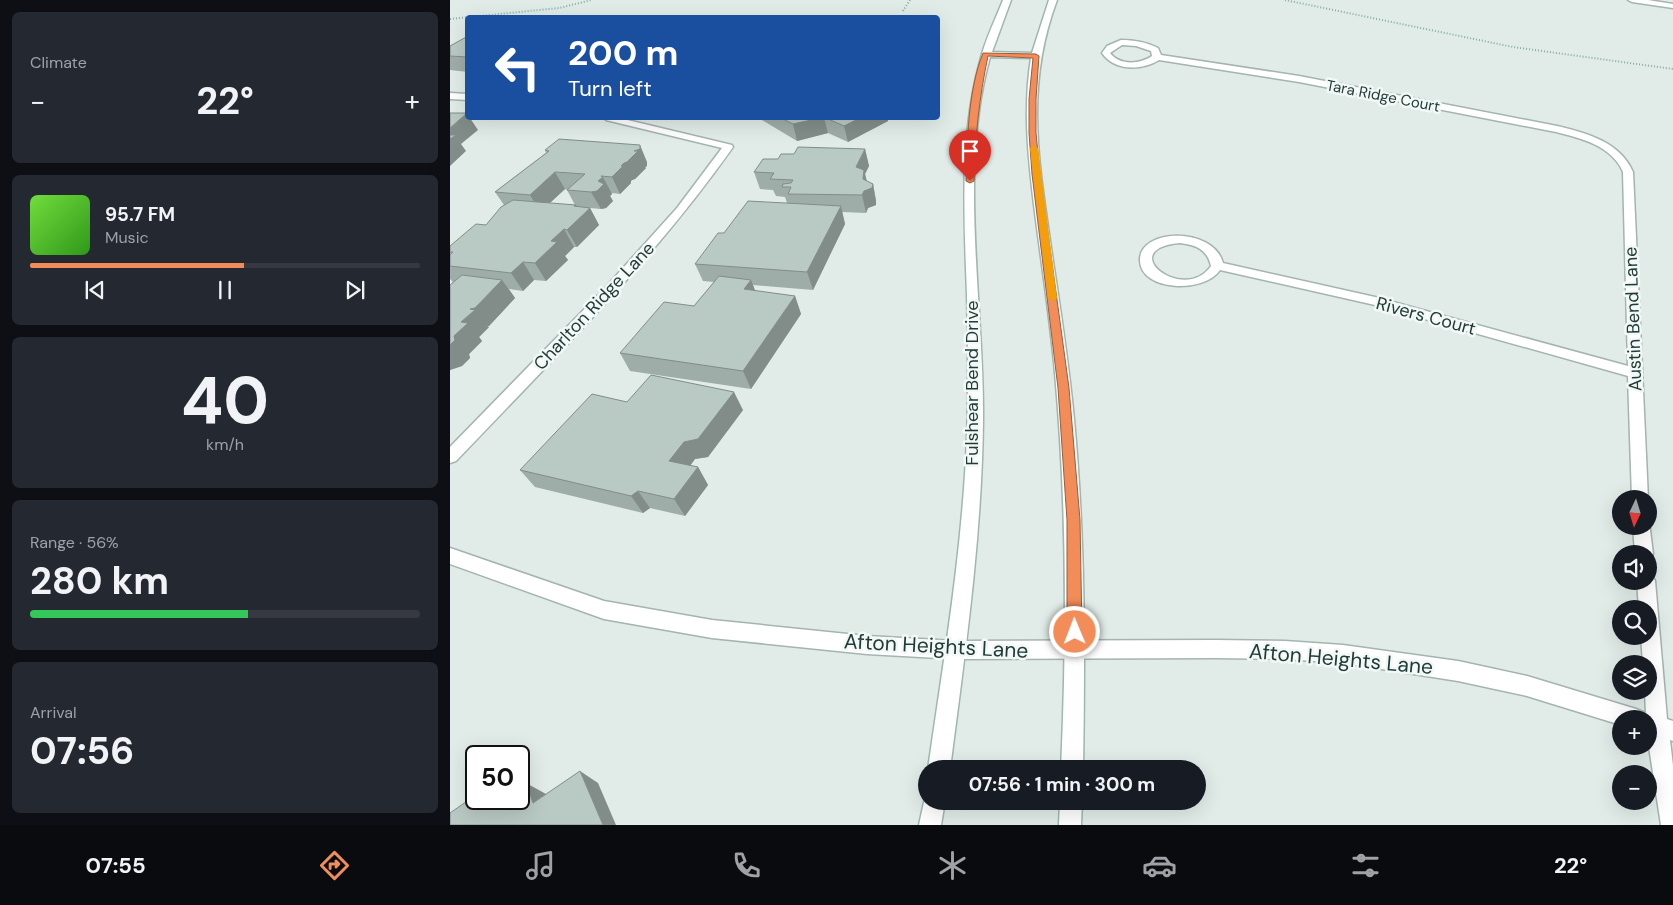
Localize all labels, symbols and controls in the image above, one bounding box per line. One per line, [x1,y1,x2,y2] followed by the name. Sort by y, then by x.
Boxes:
[568,30,679,76] text: 200 m
[485,35,550,100] icon: left
[30,52,87,73] text: Climate
[568,74,652,103] text: Turn left
[1324,75,1442,117] street label: Tara Ridge Court
[196,76,254,126] text: 22°
[30,83,45,120] text: −
[405,83,420,120] text: +
[949,130,991,181] pin
[956,137,984,165] icon: arrive
[105,202,175,227] text: 95.7 FM
[105,227,149,248] text: Music
[528,237,660,375] street label: Charlton Ridge Lane
[1618,246,1648,392] street label: Austin Bend Lane
[81,276,109,304] icon: previous
[211,276,239,304] icon: pause
[341,276,369,304] icon: next
[1373,291,1479,341] street label: Rivers Court
[960,301,984,465] street label: Fulshear Bend Drive
[181,359,269,443] text: 40
[206,434,244,455] text: km/h
[1612,490,1658,535] north arrow
[1612,490,1657,810] map controls
[30,532,119,553] text: Range · 56%
[1612,545,1657,590] button: sound
[30,556,169,606] text: 280 km
[1612,600,1657,645] button: search
[1048,605,1100,657] position arrow
[843,627,1029,665] street label: Afton Heights Lane
[1248,637,1434,681] street label: Afton Heights Lane
[1612,655,1657,700] button: layers
[30,702,77,723] text: Arrival
[1612,710,1657,755] button: +
[30,726,134,776] text: 07:56
[465,745,530,810] speed limit sign: 50
[1612,765,1657,810] button: −
[969,772,1155,797] text: 07:56 · 1 min · 300 m
[317,848,352,883] icon: directions
[523,848,558,883] icon: music
[729,848,764,883] icon: phone
[935,848,970,883] icon: climate
[1142,848,1177,883] icon: car
[1348,848,1383,883] icon: filters
[86,851,146,880] text: 07:55
[1554,851,1587,880] text: 22°

